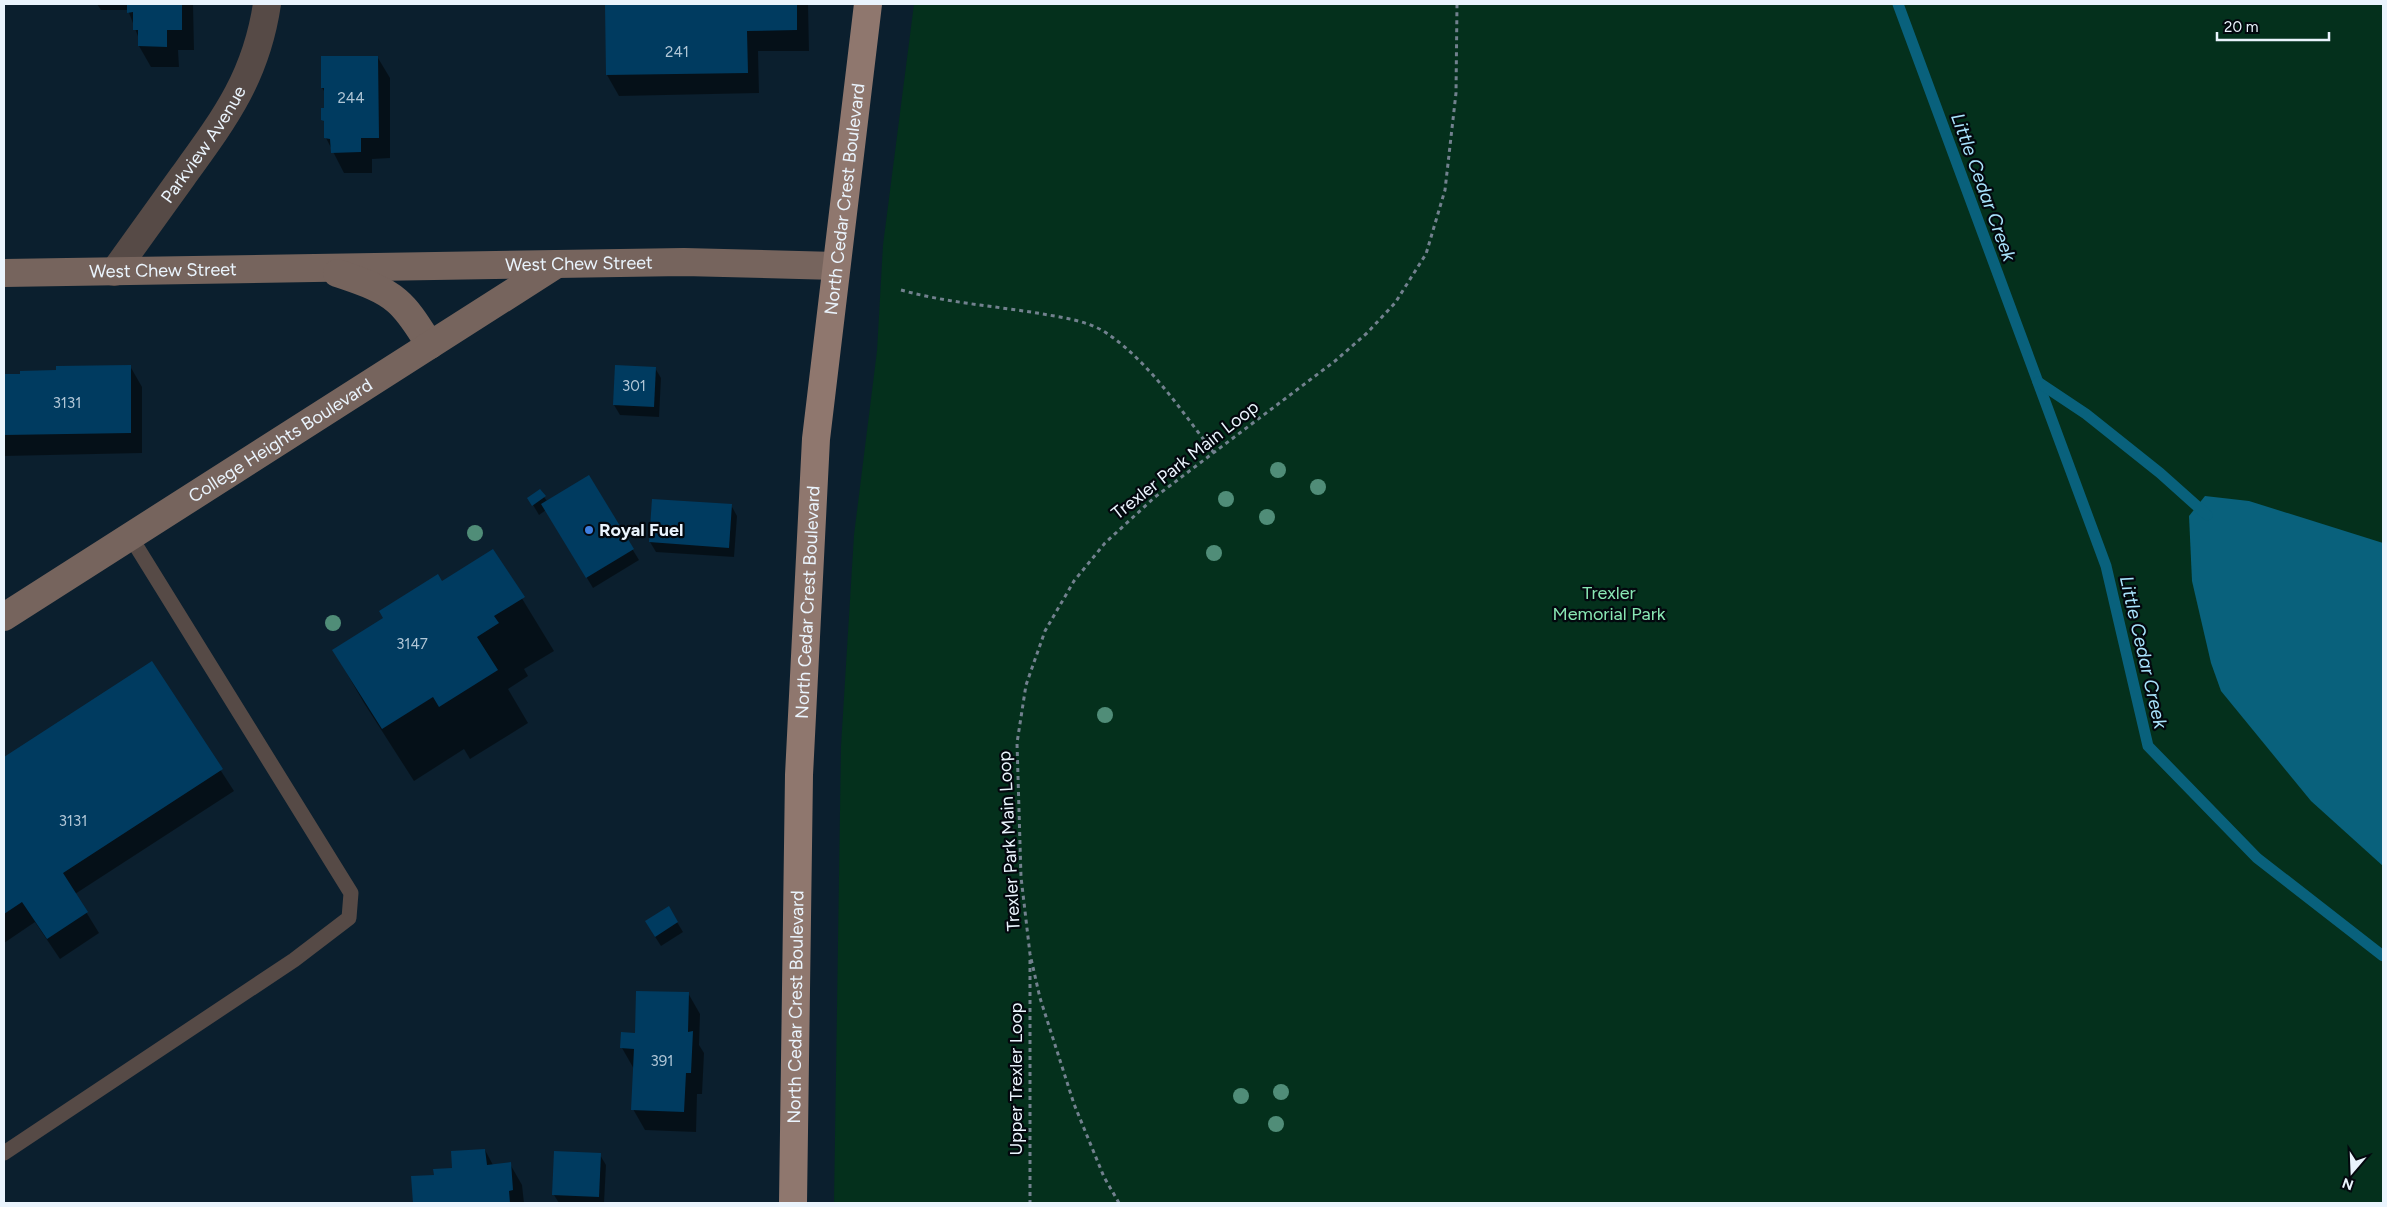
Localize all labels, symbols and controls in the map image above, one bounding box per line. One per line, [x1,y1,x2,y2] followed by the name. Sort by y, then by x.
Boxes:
[2217,10,2330,42] scale bar
[2224,18,2258,36] text: 20 m
[665,43,689,61] house number: 241
[156,82,251,207] street label: Parkview Avenue
[820,82,869,316] street label: North Cedar Crest Boulevard
[337,89,365,107] house number: 244
[1946,110,2021,265] water label: Little Cedar Creek
[505,252,653,276] street label: West Chew Street
[89,258,237,283] street label: West Chew Street
[184,374,377,507] street label: College Heights Boulevard
[622,377,646,395] house number: 301
[53,394,81,412] house number: 3131
[1107,396,1263,524] street label: Trexler Park Main Loop
[791,485,825,719] street label: North Cedar Crest Boulevard
[599,519,683,541] place label: Royal Fuel
[583,524,595,536] marker: Royal Fuel
[2115,573,2172,731] water label: Little Cedar Creek
[1553,582,1666,625] park label: Trexler Memorial Park
[396,635,428,653] house number: 3147
[993,750,1025,932] street label: Trexler Park Main Loop
[59,812,87,830] house number: 3131
[783,890,808,1124] street label: North Cedar Crest Boulevard
[1005,1002,1027,1156] street label: Upper Trexler Loop
[651,1052,673,1070] house number: 391
[2327,1147,2377,1197] north arrow
[2340,1174,2356,1194] text: N

